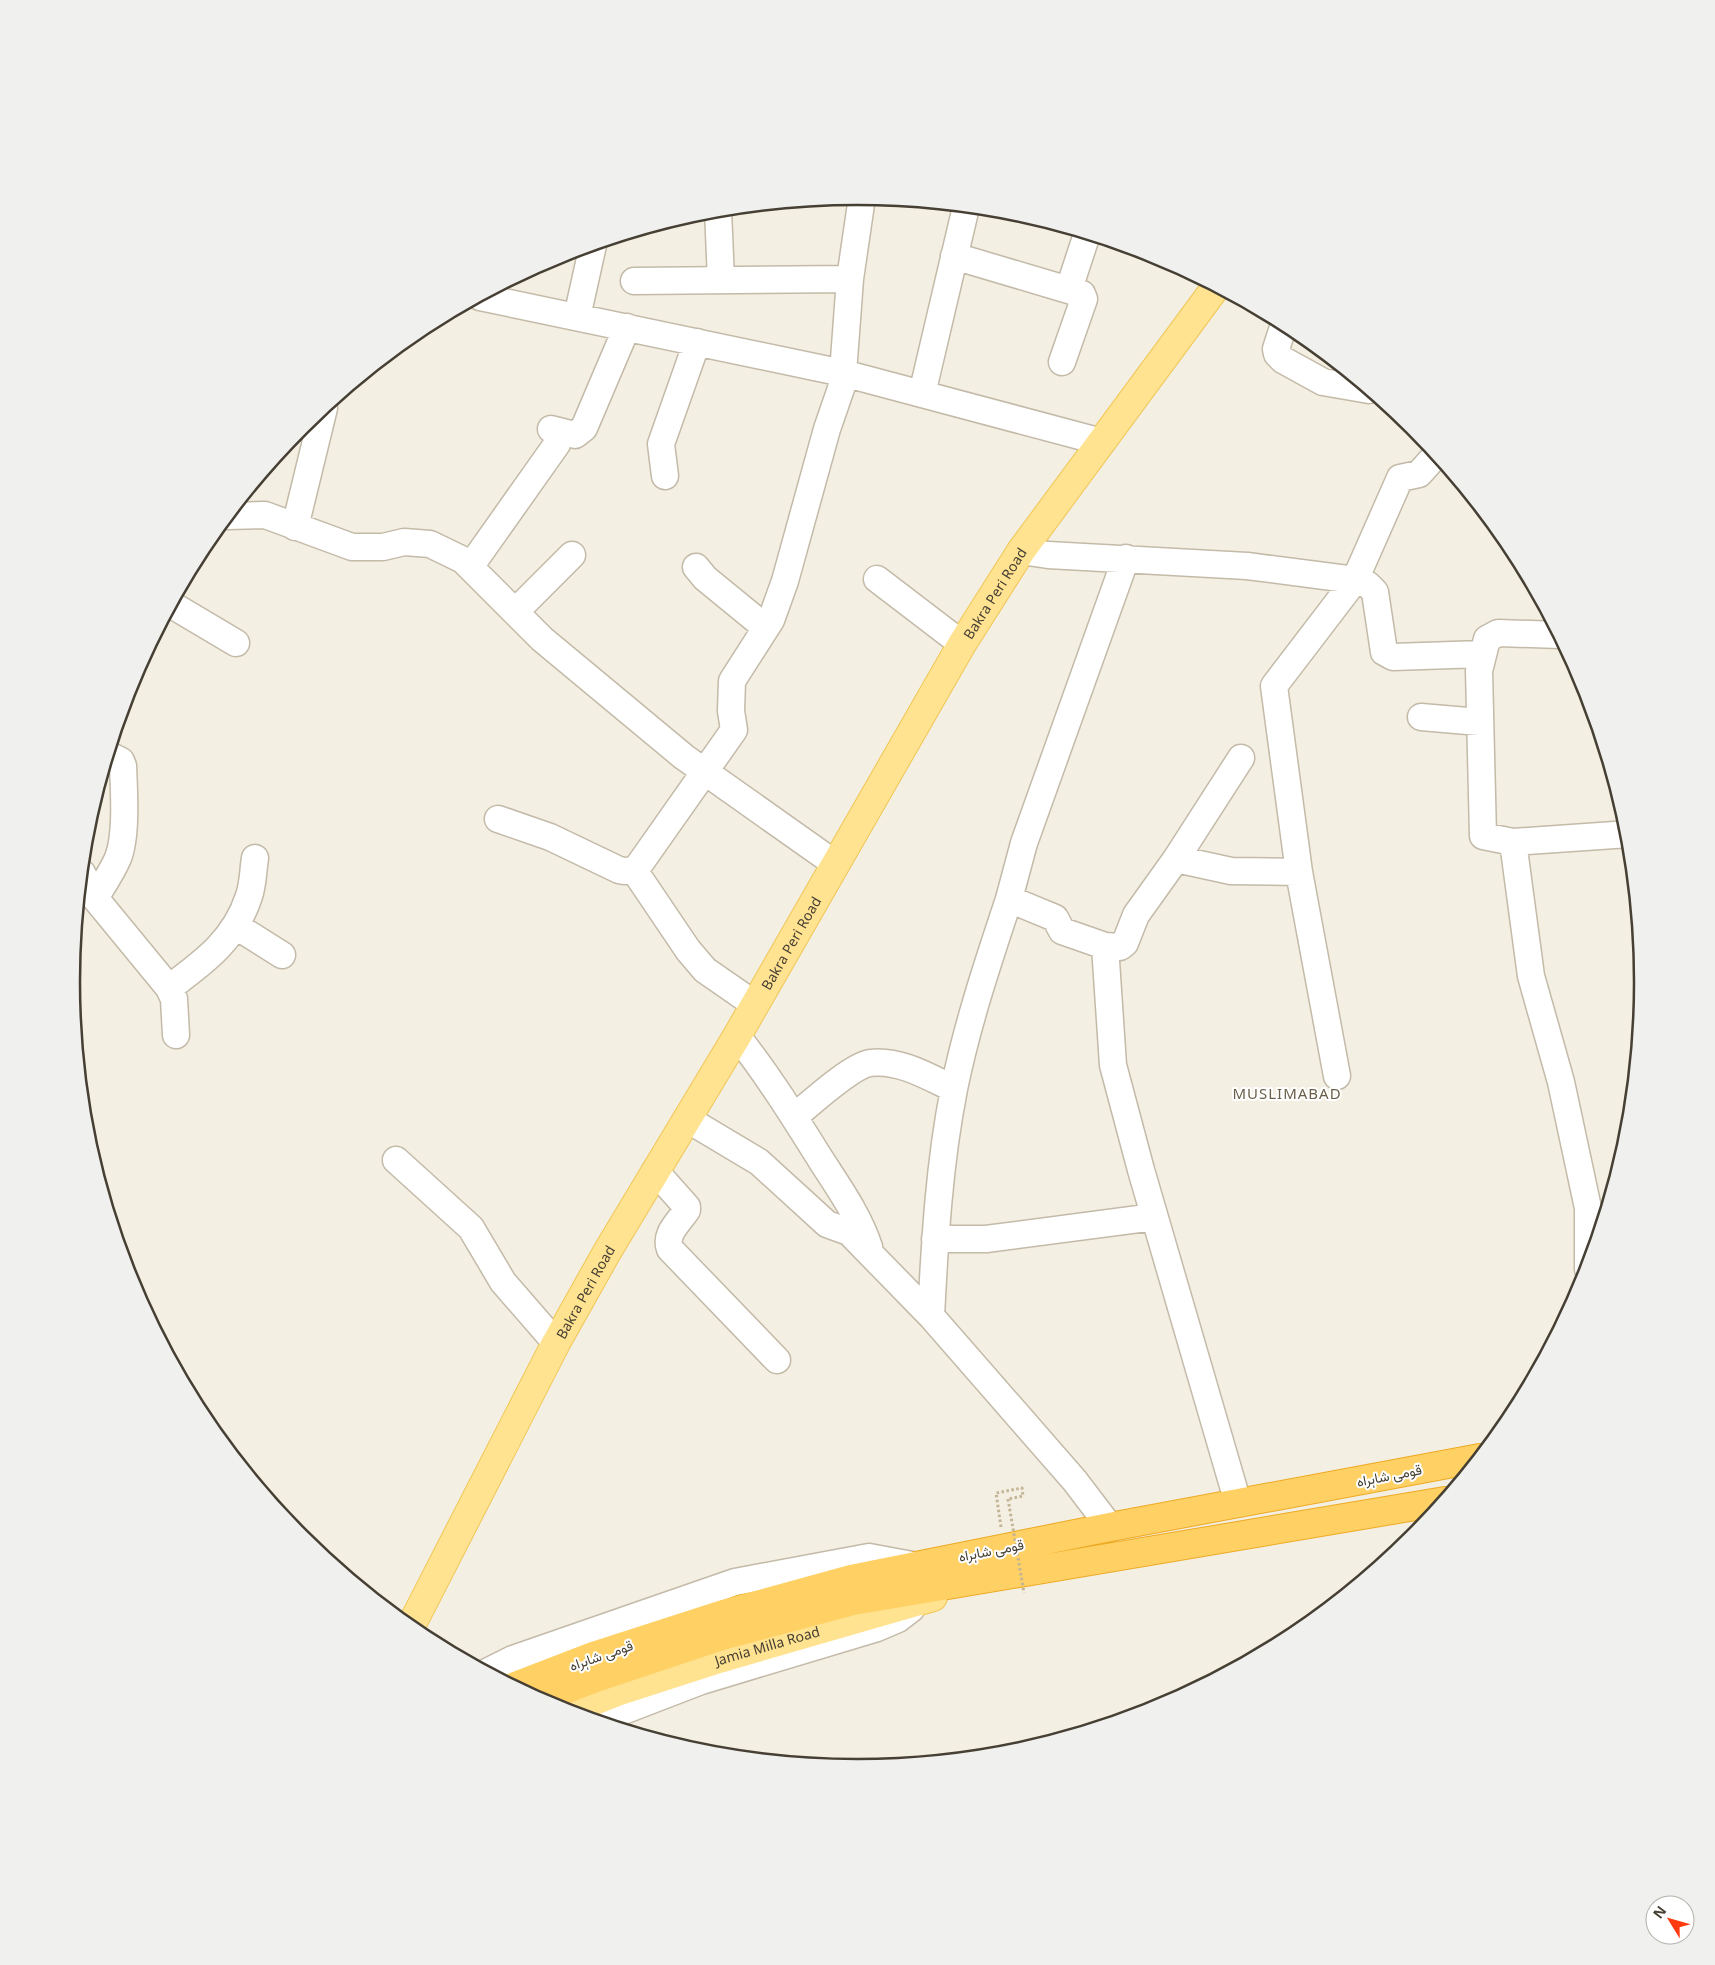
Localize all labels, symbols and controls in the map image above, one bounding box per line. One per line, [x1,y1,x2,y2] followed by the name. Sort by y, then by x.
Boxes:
[958,544,1030,642] street label: Bakra Peri Road
[756,893,825,993] street label: Bakra Peri Road
[1232,1083,1342,1103] district label: MUSLIMABAD
[551,1241,619,1342] street label: Bakra Peri Road
[1355,1459,1423,1492] street label: قومی شاہراہ
[957,1534,1025,1567] street label: قومی شاہراہ
[710,1621,822,1670] street label: Jamia Milla Road
[567,1635,636,1676] street label: قومی شاہراہ
[1645,1895,1695,1945] north arrow
[1648,1902,1670,1922] text: N

